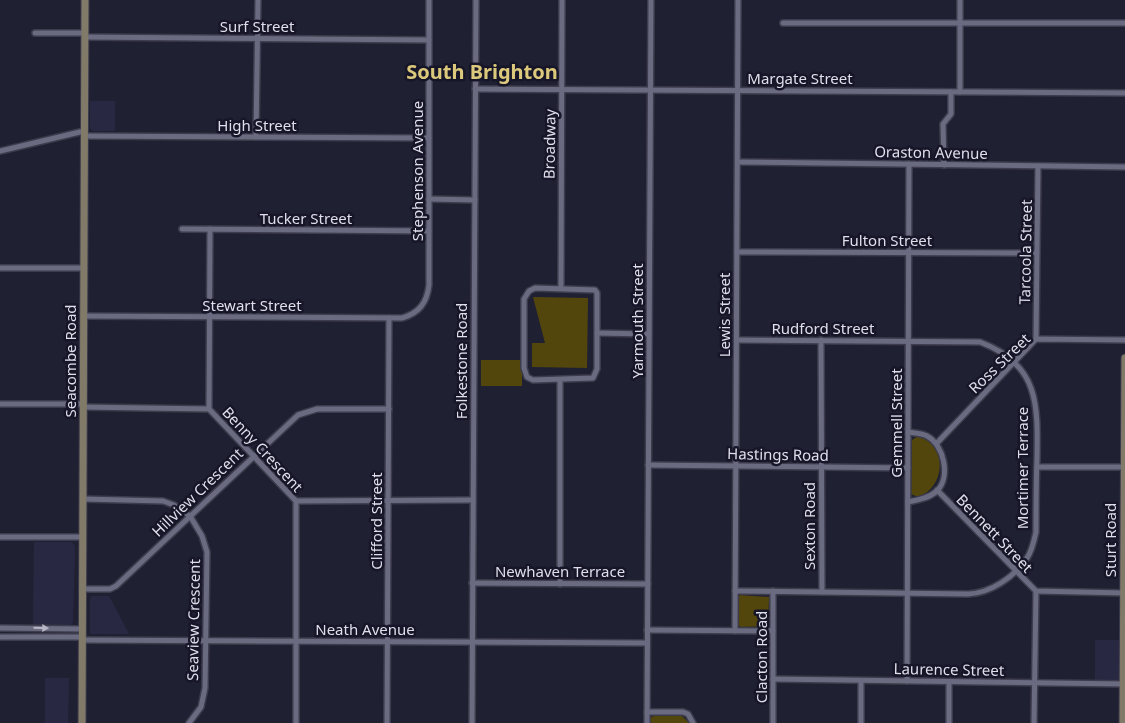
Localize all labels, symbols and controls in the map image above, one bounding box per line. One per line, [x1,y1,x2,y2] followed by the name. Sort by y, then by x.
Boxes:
[220,16,295,36] street label: Surf Street
[406,58,558,85] district label: South Brighton
[747,68,853,88] street label: Margate Street
[407,101,427,241] street label: Stephenson Avenue
[538,108,560,179] street label: Broadway
[217,115,297,135] street label: High Street
[874,141,988,163] street label: Oraston Avenue
[1014,199,1036,305] street label: Tarcoola Street
[260,208,353,228] street label: Tucker Street
[842,230,933,250] street label: Fulton Street
[627,263,647,379] street label: Yarmouth Street
[714,272,734,357] street label: Lewis Street
[202,295,302,315] street label: Stewart Street
[451,303,471,419] street label: Folkestone Road
[60,304,80,418] street label: Seacombe Road
[772,318,875,338] street label: Rudford Street
[964,328,1035,397] street label: Ross Street
[886,368,906,478] street label: Gemmell Street
[218,402,308,496] street label: Benny Crescent
[1012,407,1032,529] street label: Mortimer Terrace
[147,443,247,541] street label: Hillview Crescent
[727,443,829,465] street label: Hastings Road
[366,472,386,570] street label: Clifford Street
[799,482,819,570] street label: Sexton Road
[952,489,1038,577] street label: Bennett Street
[1100,503,1120,577] street label: Sturt Road
[182,558,204,681] street label: Seaview Crescent
[495,561,625,581] street label: Newhaven Terrace
[751,611,771,703] street label: Clacton Road
[315,619,415,639] street label: Neath Avenue
[33,624,49,632] one-way arrow
[894,658,1005,680] street label: Laurence Street

